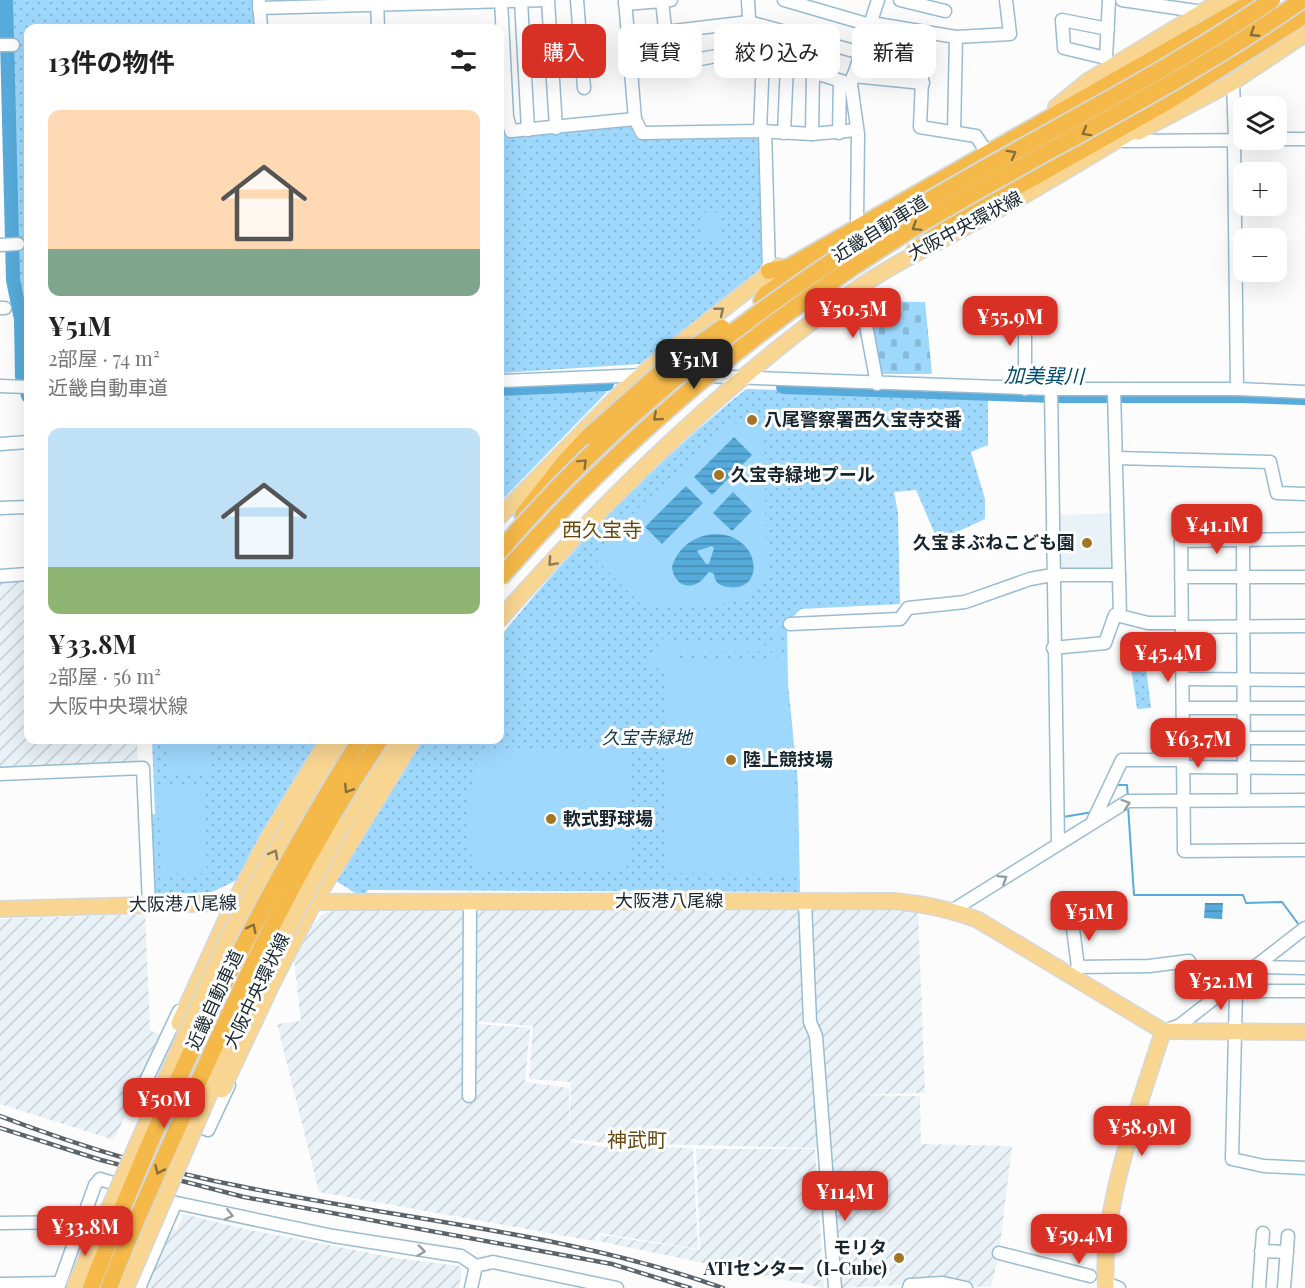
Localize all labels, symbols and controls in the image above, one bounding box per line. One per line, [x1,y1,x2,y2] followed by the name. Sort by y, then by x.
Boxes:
[522,24,606,78] chip: 購入
[618,24,702,78] chip: 賃貸
[714,24,840,78] chip: 絞り込み
[852,24,936,78] chip: 新着
[1250,25,1260,37] one-way arrow
[48,44,174,79] text: 13件の物件
[447,44,480,77] icon: filters
[1233,96,1287,282] map controls
[1233,96,1287,150] button: layers
[1082,125,1092,136] one-way arrow
[210,149,318,257] icon: home
[1006,150,1016,161] one-way arrow
[1233,162,1287,216] button: +
[903,185,1026,265] street label: 大阪中央環状線
[827,189,932,267] street label: 近畿自動車道
[912,220,922,232] one-way arrow
[1233,228,1287,282] button: −
[804,288,902,339] pin: ¥50.5M
[819,294,887,321] text: ¥50.5M
[961,296,1059,347] pin: ¥55.9M
[977,302,1043,329] text: ¥55.9M
[713,307,724,318] one-way arrow
[48,308,112,343] text: ¥51M
[658,339,730,390] pin: ¥51M
[48,344,160,371] text: 2部屋 · 74 m²
[670,345,718,372] text: ¥51M
[1004,360,1086,389] water label: 加美巽川
[48,373,168,400] text: 近畿自動車道
[764,407,962,431] place label: 八尾警察署西久宝寺交番
[653,410,664,421] one-way arrow
[745,413,759,427] marker: 八尾警察署西久宝寺交番
[576,459,586,470] one-way arrow
[731,462,875,486] place label: 久宝寺緑地プール
[210,467,318,575] icon: home
[712,468,726,482] marker: 久宝寺緑地プール
[1168,504,1266,555] pin: ¥41.1M
[1185,510,1249,537] text: ¥41.1M
[562,515,642,542] district label: 西久宝寺
[913,530,1075,554] place label: 久宝まぶねこども園
[1080,536,1094,550] marker: 久宝まぶねこども園
[548,556,559,566] one-way arrow
[48,626,137,661] text: ¥33.8M
[1119,632,1217,683] pin: ¥45.4M
[1134,638,1202,665] text: ¥45.4M
[48,662,161,689] text: 2部屋 · 56 m²
[48,691,188,718] text: 大阪中央環状線
[1149,718,1247,769] pin: ¥63.7M
[1164,724,1232,751] text: ¥63.7M
[602,725,694,749] park label: 久宝寺緑地
[743,747,833,771] place label: 陸上競技場
[724,753,738,767] marker: 陸上競技場
[344,783,356,793] one-way arrow
[1121,799,1131,812] one-way arrow
[563,806,653,830] place label: 軟式野球場
[544,812,558,826] marker: 軟式野球場
[267,849,278,860] one-way arrow
[997,875,1007,887] one-way arrow
[615,888,723,912] street label: 大阪港八尾線
[129,890,237,916] street label: 大阪港八尾線
[1053,891,1125,942] pin: ¥51M
[1065,897,1113,924] text: ¥51M
[245,924,256,934] one-way arrow
[218,929,295,1052] street label: 大阪中央環状線
[180,946,248,1054] street label: 近畿自動車道
[1172,960,1270,1011] pin: ¥52.1M
[1189,966,1253,993] text: ¥52.1M
[128,1078,200,1129] pin: ¥50M
[137,1084,191,1111] text: ¥50M
[1093,1106,1191,1157] pin: ¥58.9M
[1108,1112,1176,1139] text: ¥58.9M
[607,1125,667,1152] district label: 神武町
[155,1164,167,1175] one-way arrow
[803,1171,887,1222] pin: ¥114M
[816,1177,874,1204] text: ¥114M
[36,1206,134,1257] pin: ¥33.8M
[224,1207,234,1220] one-way arrow
[51,1212,119,1239] text: ¥33.8M
[1030,1214,1128,1265] pin: ¥59.4M
[1045,1220,1113,1247] text: ¥59.4M
[703,1235,887,1280] place label: モリタ ATIセンター（I-Cube)
[416,1244,426,1257] one-way arrow
[892,1251,906,1265] marker: モリタ ATIセンター（I-Cube)

